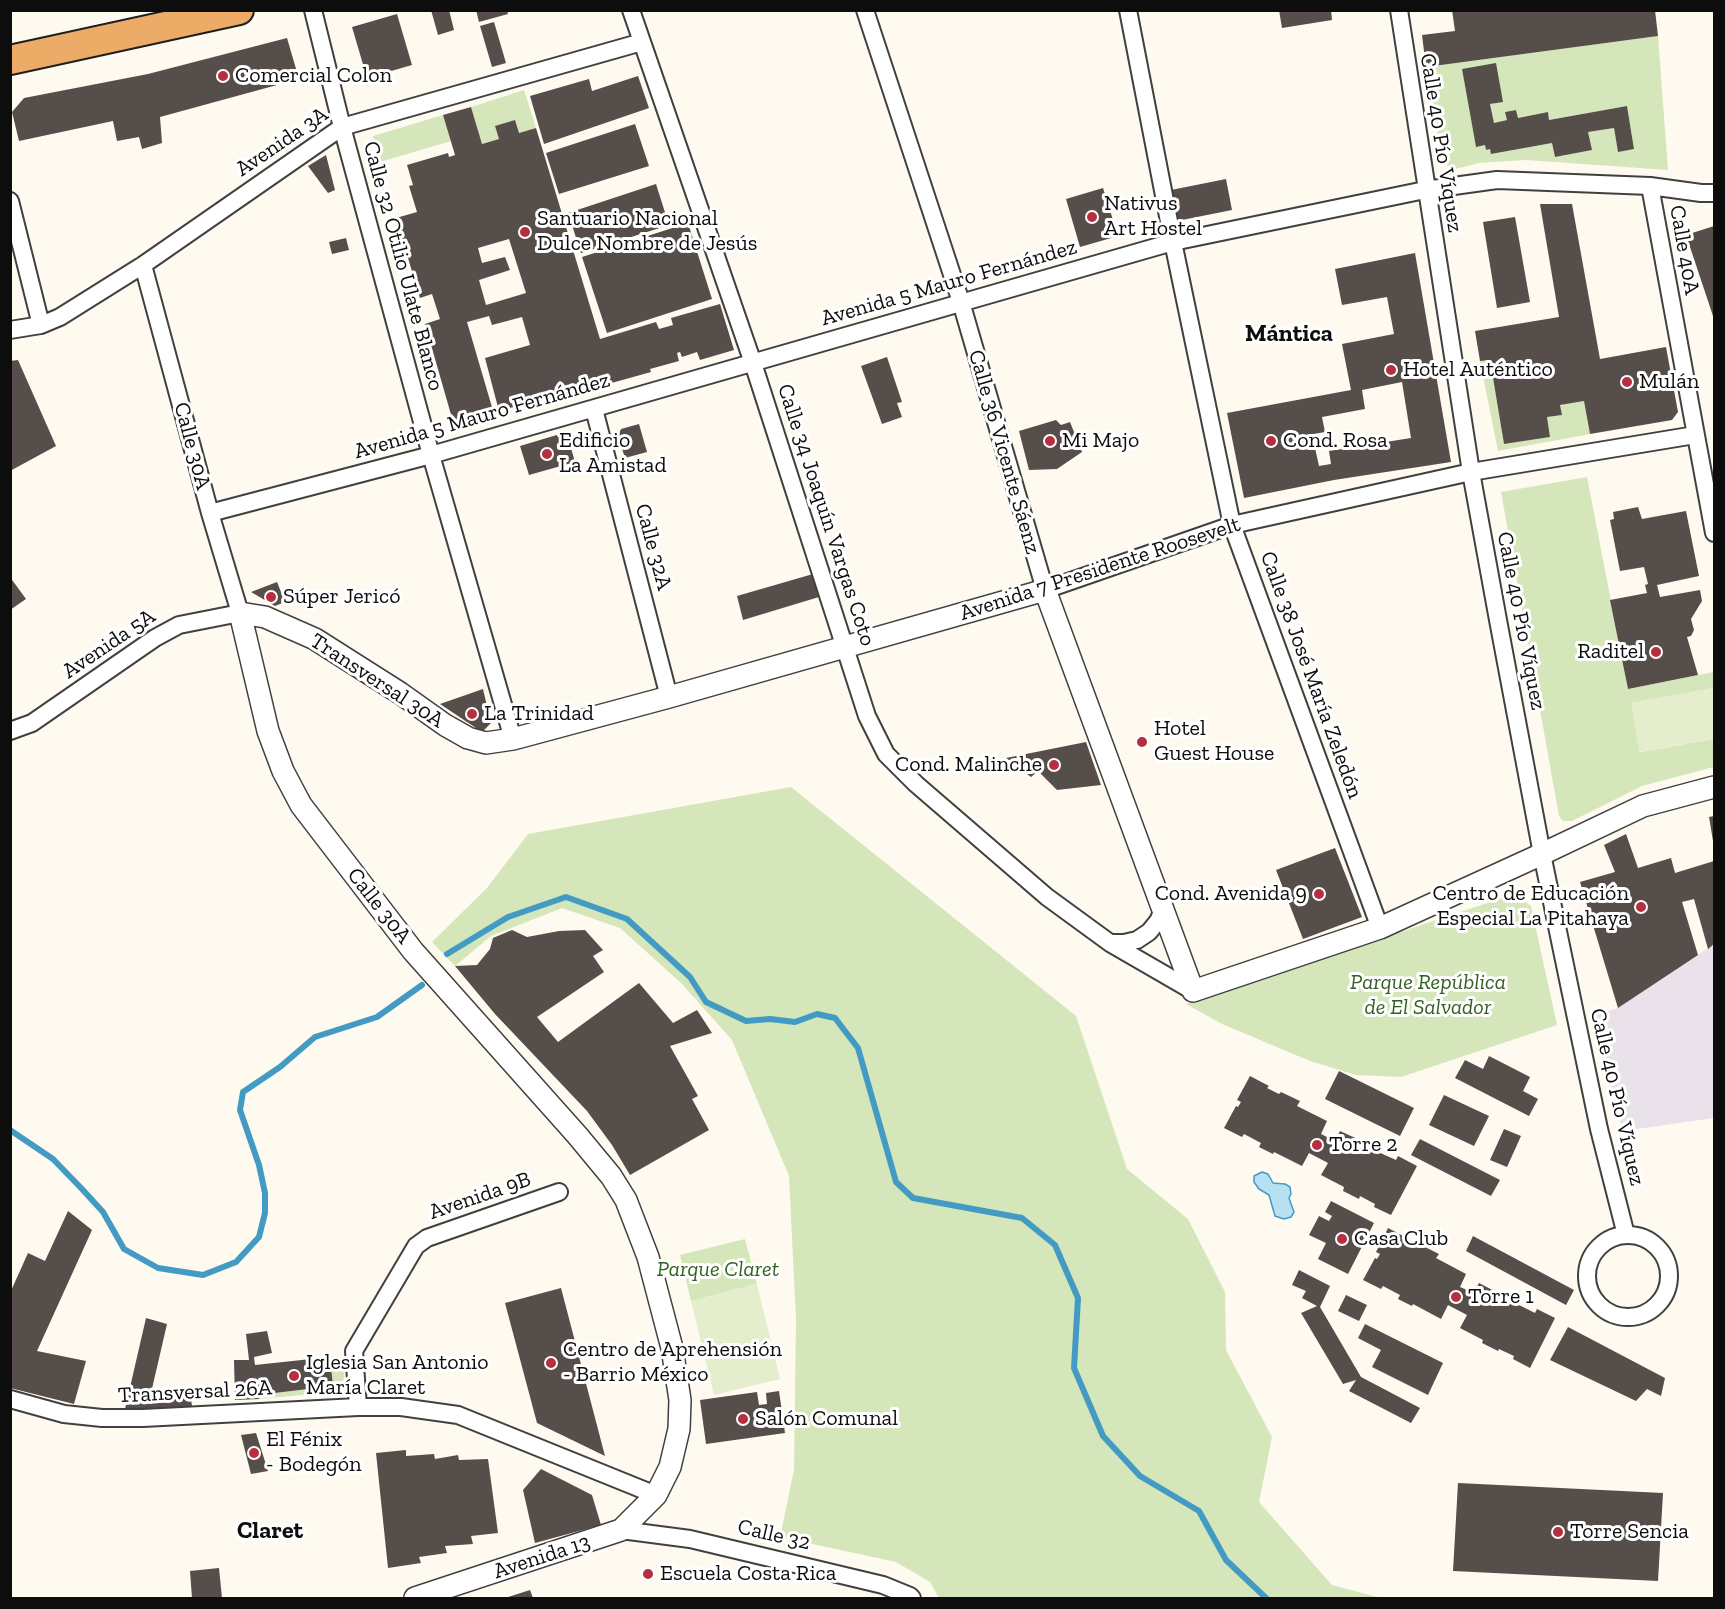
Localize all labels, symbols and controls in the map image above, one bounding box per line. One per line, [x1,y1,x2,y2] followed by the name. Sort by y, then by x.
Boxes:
[1414,52,1468,234] street label: Calle 40 Pío Víquez
[235,63,392,89] place label: Comercial Colon
[216,69,230,83] marker: Comercial Colon
[231,101,333,183] street label: Avenida 3A
[357,138,449,394] street label: Calle 32 Otilio Ulate Blanco
[1104,191,1202,242] place label: Nativus Art Hostel
[1663,203,1705,297] street label: Calle 40A
[537,206,757,258] place label: Santuario Nacional Dulce Nombre de Jesús
[1085,210,1099,224] marker: Nativus Art Hostel
[518,225,532,239] marker: Santuario Nacional Dulce Nombre de Jesús
[818,234,1080,332] street label: Avenida 5 Mauro Fernández
[1245,320,1333,348] district label: Mántica
[962,347,1046,557] street label: Calle 36 Vicente Sáenz
[1403,357,1553,383] place label: Hotel Auténtico
[1384,363,1398,377] marker: Hotel Auténtico
[351,367,613,465] street label: Avenida 5 Mauro Fernández
[1639,369,1699,395] place label: Mulán
[1620,375,1634,389] marker: Mulán
[771,381,881,649] street label: Calle 34 Joaquín Vargas Coto
[168,399,216,493] street label: Calle 30A
[559,428,667,480] place label: Edificio La Amistad
[1062,428,1139,454] place label: Mi Majo
[1283,428,1388,454] place label: Cond. Rosa
[1043,434,1057,448] marker: Mi Majo
[1264,434,1278,448] marker: Cond. Rosa
[540,447,554,461] marker: Edificio La Amistad
[629,501,677,593] street label: Calle 32A
[956,511,1244,627] street label: Avenida 7 Presidente Roosevelt
[1491,530,1551,712] street label: Calle 40 Pío Víquez
[1254,548,1368,802] street label: Calle 38 José María Zeledón
[283,584,400,610] place label: Súper Jericó
[264,590,278,604] marker: Súper Jericó
[58,603,160,685] street label: Avenida 5A
[305,628,449,734] street label: Transversal 30A
[1577,639,1644,665] place label: Raditel
[1649,645,1663,659] marker: Raditel
[484,701,594,727] place label: La Trinidad
[465,707,479,721] marker: La Trinidad
[1154,716,1274,768] place label: Hotel Guest House
[1135,735,1149,749] marker: Hotel Guest House
[895,752,1042,778] place label: Cond. Malinche
[1047,758,1061,772] marker: Cond. Malinche
[341,863,417,949] street label: Calle 30A
[1155,881,1307,907] place label: Cond. Avenida 9
[1432,881,1629,932] place label: Centro de Educación Especial La Pitahaya
[1312,887,1326,901] marker: Cond. Avenida 9
[1634,900,1648,914] marker: Centro de Educación Especial La Pitahaya
[1350,970,1506,1022] park label: Parque República de El Salvador
[1584,1006,1650,1188] street label: Calle 40 Pío Víquez
[1329,1132,1398,1158] place label: Torre 2
[1310,1138,1324,1152] marker: Torre 2
[426,1166,534,1226] street label: Avenida 9B
[1354,1226,1448,1252] place label: Casa Club
[1335,1232,1349,1246] marker: Casa Club
[657,1257,779,1283] park label: Parque Claret
[1468,1284,1534,1310] place label: Torre 1
[1449,1290,1463,1304] marker: Torre 1
[563,1337,782,1388] place label: Centro de Aprehensión - Barrio México
[306,1350,489,1402] place label: Iglesia San Antonio María Claret
[544,1356,558,1370] marker: Centro de Aprehensión - Barrio México
[287,1369,301,1383] marker: Iglesia San Antonio María Claret
[117,1375,273,1409] street label: Transversal 26A
[755,1406,898,1432] place label: Salón Comunal
[736,1412,750,1426] marker: Salón Comunal
[266,1427,362,1478] place label: El Fénix - Bodegón
[247,1446,261,1460] marker: El Fénix - Bodegón
[735,1514,813,1556] street label: Calle 32
[237,1517,303,1545] district label: Claret
[1570,1519,1689,1545] place label: Torre Sencia
[1551,1525,1565,1539] marker: Torre Sencia
[490,1529,594,1585] street label: Avenida 13
[660,1561,836,1587] place label: Escuela Costa Rica
[641,1567,655,1581] marker: Escuela Costa Rica

